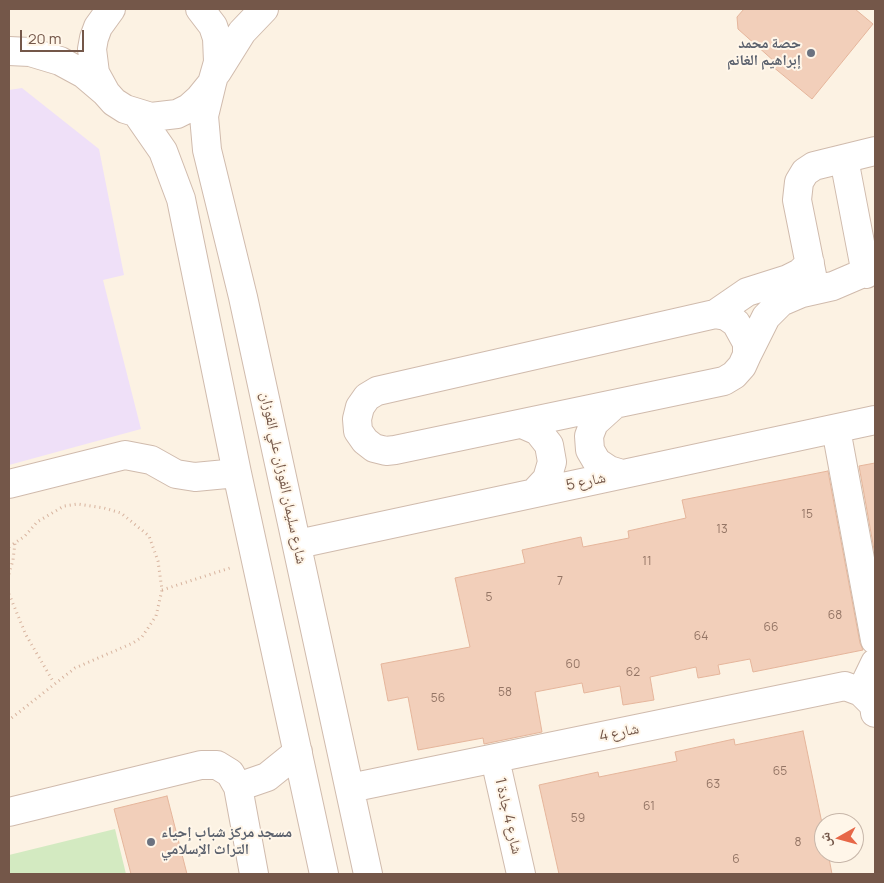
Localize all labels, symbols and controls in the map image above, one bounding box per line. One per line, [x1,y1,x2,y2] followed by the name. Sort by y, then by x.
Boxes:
[22,20,86,52] scale bar
[28,28,61,49] text: 20 m
[727,35,801,70] place label: حصة محمد إبراهيم الغانم
[805,47,817,59] marker: حصة محمد إبراهيم الغانم
[256,390,310,566] street label: شارع سليمان الفوزان علي الفوزان
[564,469,608,495] street label: شارع 5
[801,508,813,522] house number: 15
[716,523,728,537] house number: 13
[642,555,652,569] house number: 11
[557,575,563,589] house number: 7
[486,591,492,605] house number: 5
[828,609,842,623] house number: 68
[764,621,778,635] house number: 66
[694,630,708,644] house number: 64
[566,658,580,672] house number: 60
[626,666,640,680] house number: 62
[498,686,512,700] house number: 58
[431,692,445,706] house number: 56
[597,720,641,746] street label: شارع 4
[773,765,787,779] house number: 65
[490,776,526,856] street label: شارع 4 جادة 1
[706,778,720,792] house number: 63
[643,800,655,814] house number: 61
[571,812,585,826] house number: 59
[814,813,864,863] north arrow
[161,824,292,859] place label: مسجد مركز شباب إحياء التراث الإسلامي
[814,831,835,848] text: ش
[145,836,157,848] marker: مسجد مركز شباب إحياء التراث الإسلامي
[795,836,801,850] house number: 8
[732,853,740,867] house number: 6

